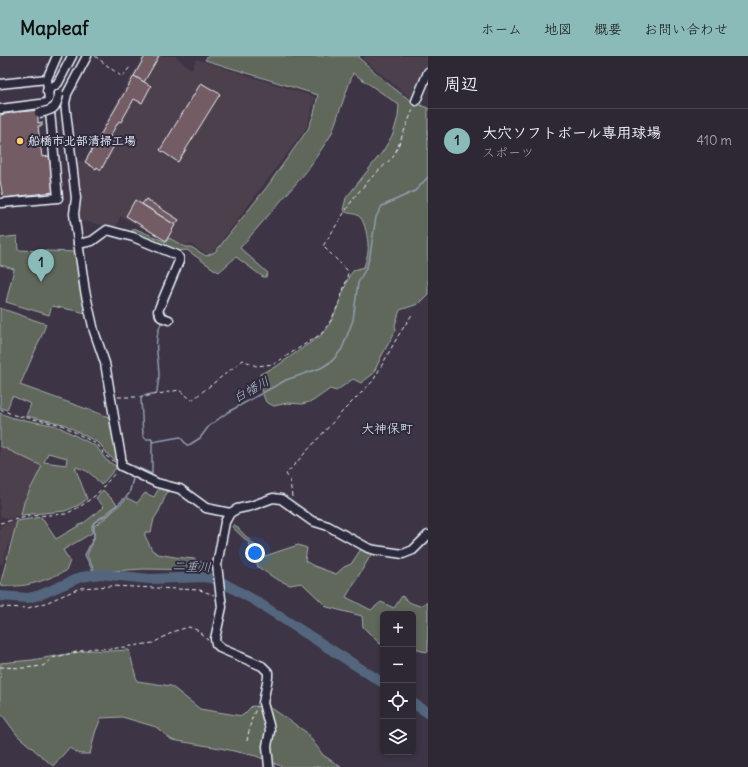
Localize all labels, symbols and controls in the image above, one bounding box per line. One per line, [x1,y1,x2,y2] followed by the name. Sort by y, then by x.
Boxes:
[20,16,89,40] text: Mapleaf
[481,20,522,38] text: ホーム
[544,20,572,38] text: 地図
[594,20,622,38] text: 概要
[644,20,728,38] text: お問い合わせ
[444,73,478,95] text: 周辺
[482,123,661,142] text: 大穴ソフトボール専用球場
[454,132,460,149] text: 1
[696,132,732,149] text: 410 m
[28,133,136,148] place label: 船橋市北部清掃工場
[15,136,25,146] marker: 船橋市北部清掃工場
[482,144,534,161] text: スポーツ
[28,249,54,282] pin: 1
[230,373,272,406] water label: 白幡川
[361,420,413,437] district label: 大神保町
[245,543,265,563] your location
[172,557,212,576] water label: 二重川
[380,611,416,755] map controls
[380,611,416,647] button: +
[380,647,416,683] button: −
[380,683,416,719] button: locate
[380,719,416,755] button: layers

